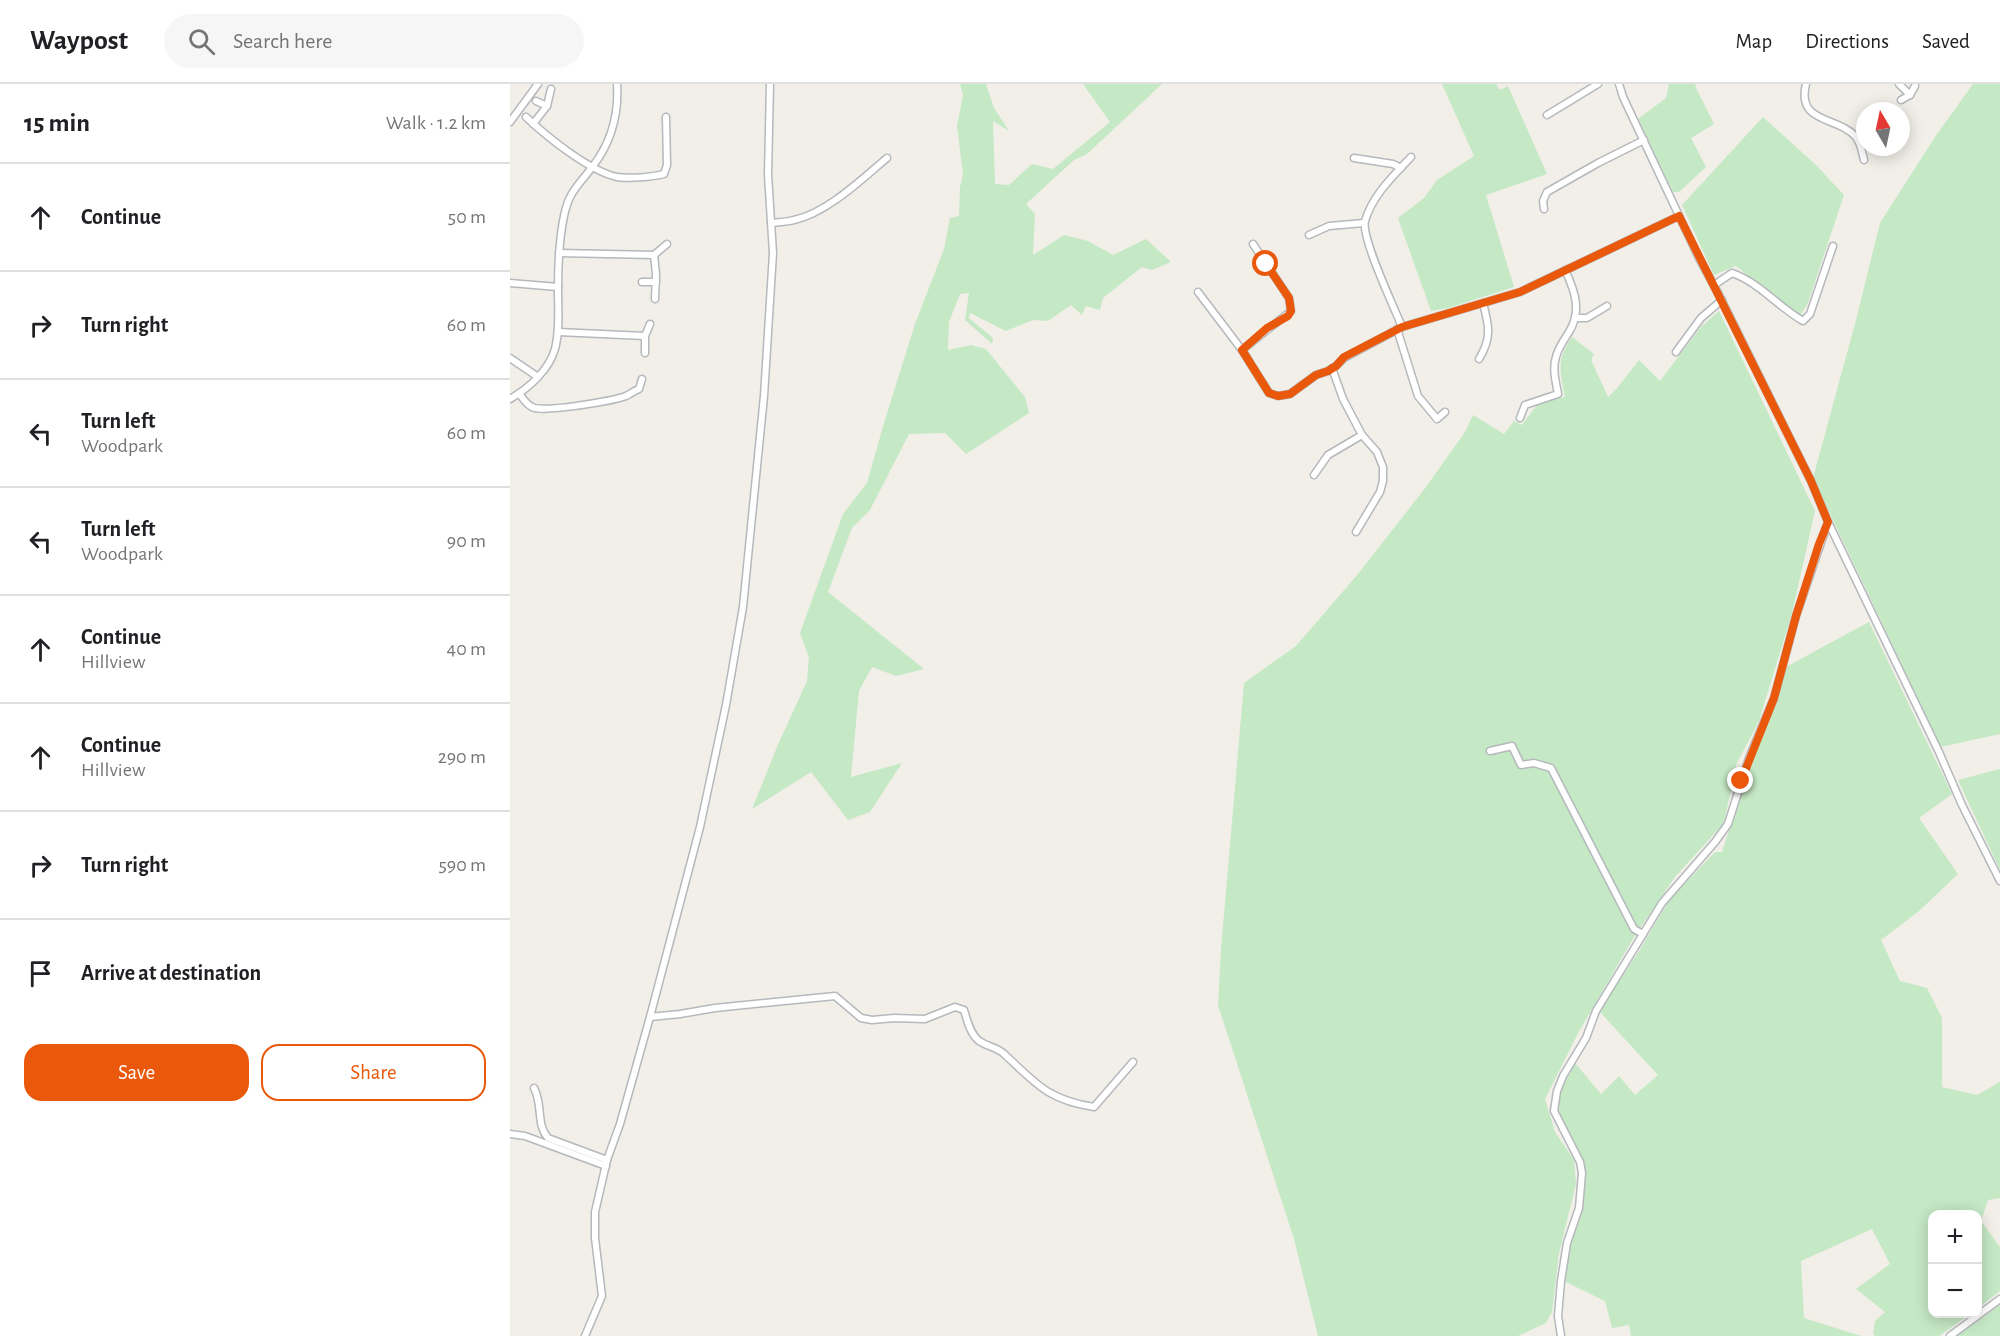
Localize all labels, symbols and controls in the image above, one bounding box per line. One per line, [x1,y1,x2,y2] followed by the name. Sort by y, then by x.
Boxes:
[164,14,584,68] search box
[185,25,218,58] icon: search
[30,27,128,55] text: Waypost
[233,30,333,52] text: Search here
[1736,31,1772,52] text: Map
[1805,31,1889,52] text: Directions
[1922,31,1970,52] text: Saved
[1856,102,1910,156] north arrow
[24,110,90,136] text: 15 min
[386,113,486,133] text: Walk · 1.2 km
[24,201,57,234] icon: ahead
[81,206,161,228] text: Continue
[448,207,486,227] text: 50 m
[1252,250,1278,276] route start
[24,309,57,342] icon: right
[81,314,168,336] text: Turn right
[447,315,486,335] text: 60 m
[81,410,155,432] text: Turn left
[24,417,57,450] icon: left
[447,423,486,443] text: 60 m
[81,436,163,456] text: Woodpark
[81,518,155,540] text: Turn left
[24,525,57,558] icon: left
[447,531,486,551] text: 90 m
[81,544,163,564] text: Woodpark
[81,626,161,648] text: Continue
[24,633,57,666] icon: ahead
[447,639,486,659] text: 40 m
[81,652,145,672] text: Hillview
[81,734,161,756] text: Continue
[24,741,57,774] icon: ahead
[438,747,486,767] text: 290 m
[81,760,145,780] text: Hillview
[1727,767,1753,793] route end
[24,849,57,882] icon: right
[81,854,168,876] text: Turn right
[438,855,486,875] text: 590 m
[24,957,57,990] icon: arrive
[81,962,261,984] text: Arrive at destination
[24,1044,249,1101] button: Save
[261,1044,486,1101] button: Share
[1928,1210,1982,1318] map controls
[1928,1210,1982,1264] button: +
[1928,1264,1982,1318] button: −

